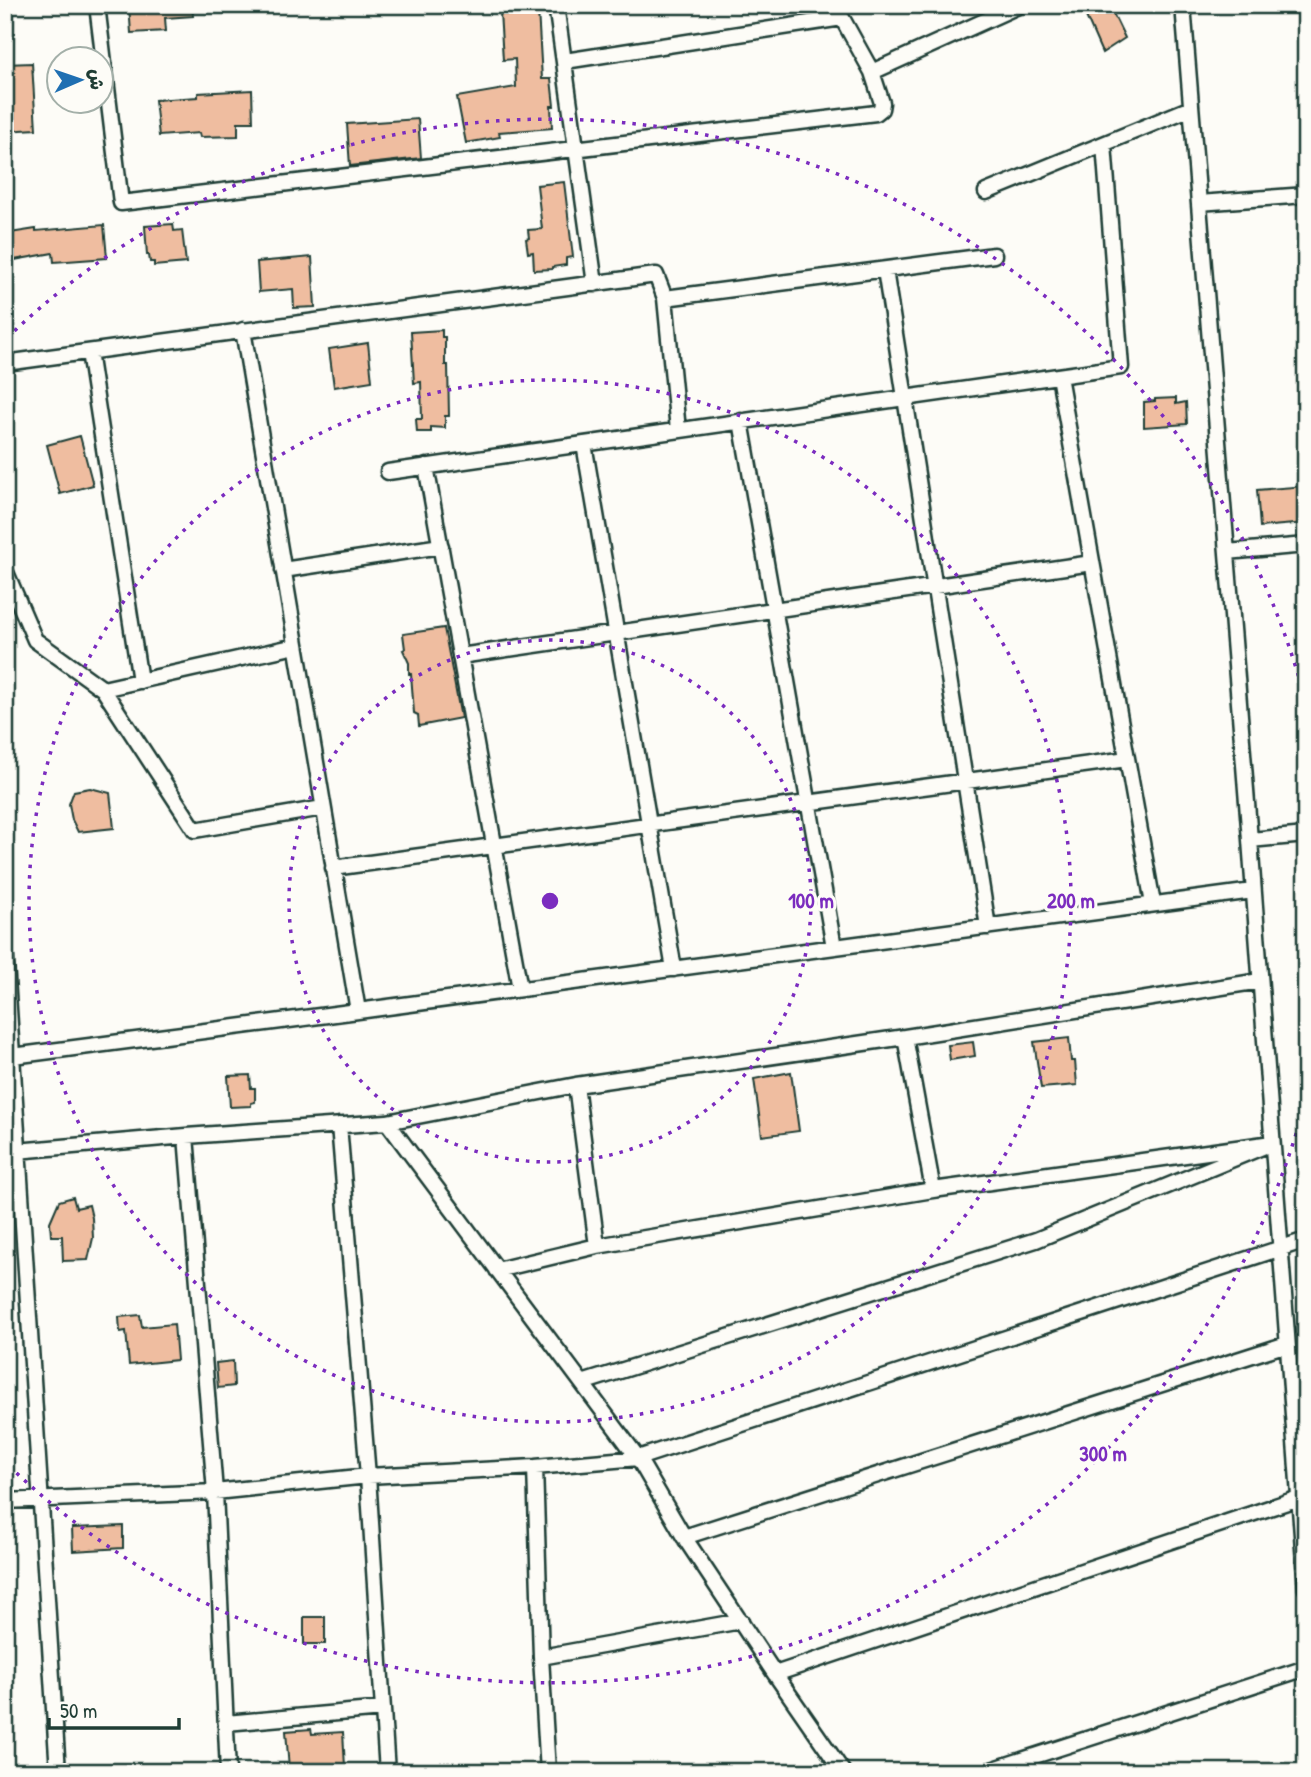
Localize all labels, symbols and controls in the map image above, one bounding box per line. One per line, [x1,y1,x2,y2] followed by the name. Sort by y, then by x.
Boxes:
[46,46,116,116] north arrow
[84,69,110,90] text: ش
[788,886,834,915] text: 100 m
[1047,886,1095,915] text: 200 m
[538,889,562,913] centre of rings
[1079,1439,1127,1468] text: 300 m
[49,1686,178,1730] scale bar
[60,1696,97,1725] text: 50 m

